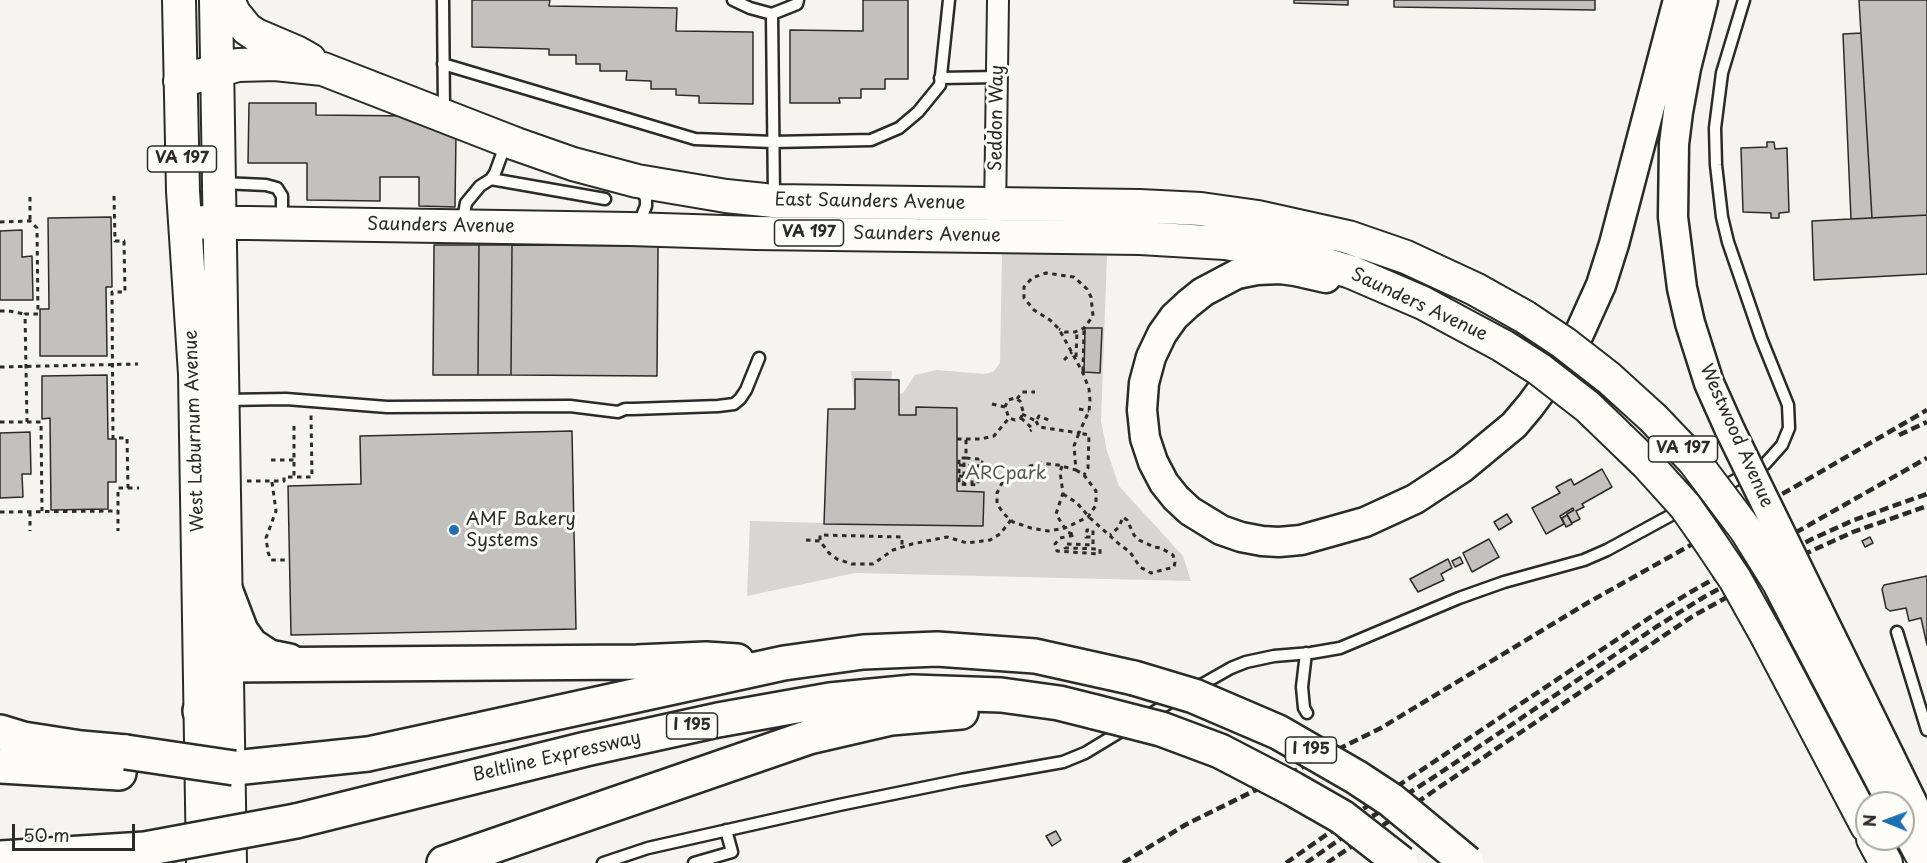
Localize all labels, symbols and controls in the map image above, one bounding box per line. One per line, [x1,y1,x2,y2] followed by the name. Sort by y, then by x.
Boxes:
[985,65,1009,171] street label: Seddon Way
[148,146,216,172] road number: VA 197
[774,190,966,214] street label: East Saunders Avenue
[367,214,515,238] street label: Saunders Avenue
[774,220,844,246] road number: VA 197
[853,223,1001,247] street label: Saunders Avenue
[1347,264,1491,346] street label: Saunders Avenue
[181,330,209,532] street label: West Laburnum Avenue
[1695,361,1777,511] street label: Westwood Avenue
[1648,436,1718,462] road number: VA 197
[965,463,1047,485] park label: ARCpark
[466,509,576,552] place label: AMF Bakery Systems
[447,523,461,537] marker: AMF Bakery Systems
[666,713,718,739] road number: I 195
[471,727,643,787] street label: Beltline Expressway
[1286,737,1336,763] road number: I 195
[1855,791,1915,851] north arrow
[15,812,138,850] scale bar
[1857,814,1881,827] text: N
[23,821,70,848] text: 50 m

